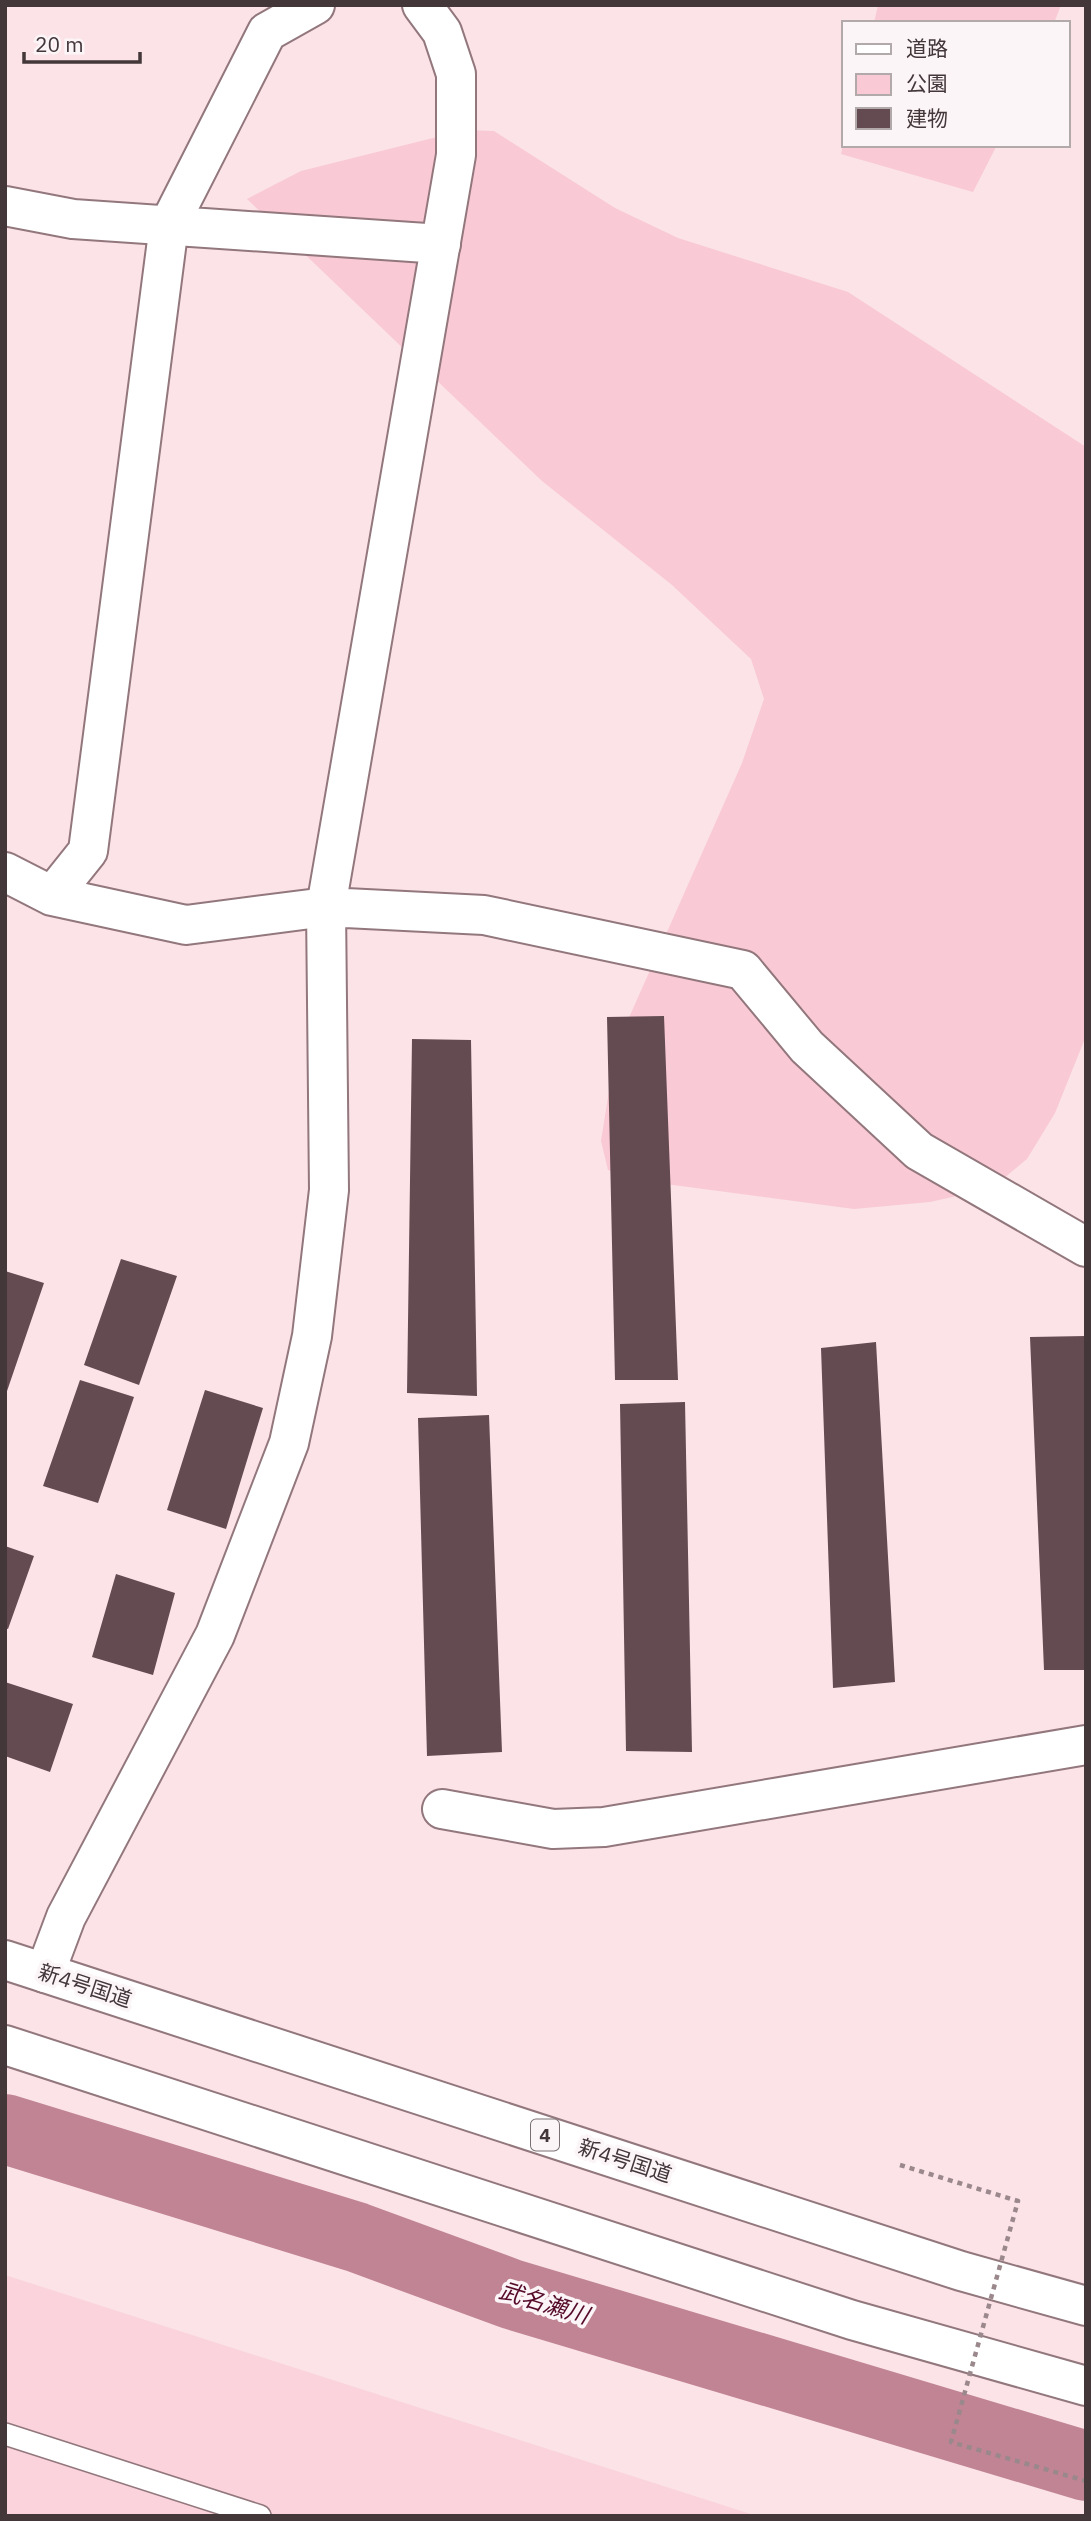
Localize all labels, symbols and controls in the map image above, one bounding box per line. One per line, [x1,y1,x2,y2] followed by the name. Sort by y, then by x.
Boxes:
[24,21,140,65] scale bar
[842,21,1070,147] legend
[35,30,84,58] text: 20 m
[906,34,948,62] text: 道路
[906,69,948,97] text: 公園
[906,104,948,132] text: 建物
[35,1957,136,2013] street label: 新4号国道
[531,2120,559,2150] road number: 4
[575,2132,676,2188] street label: 新4号国道
[496,2274,596,2331] water label: 武名瀬川

